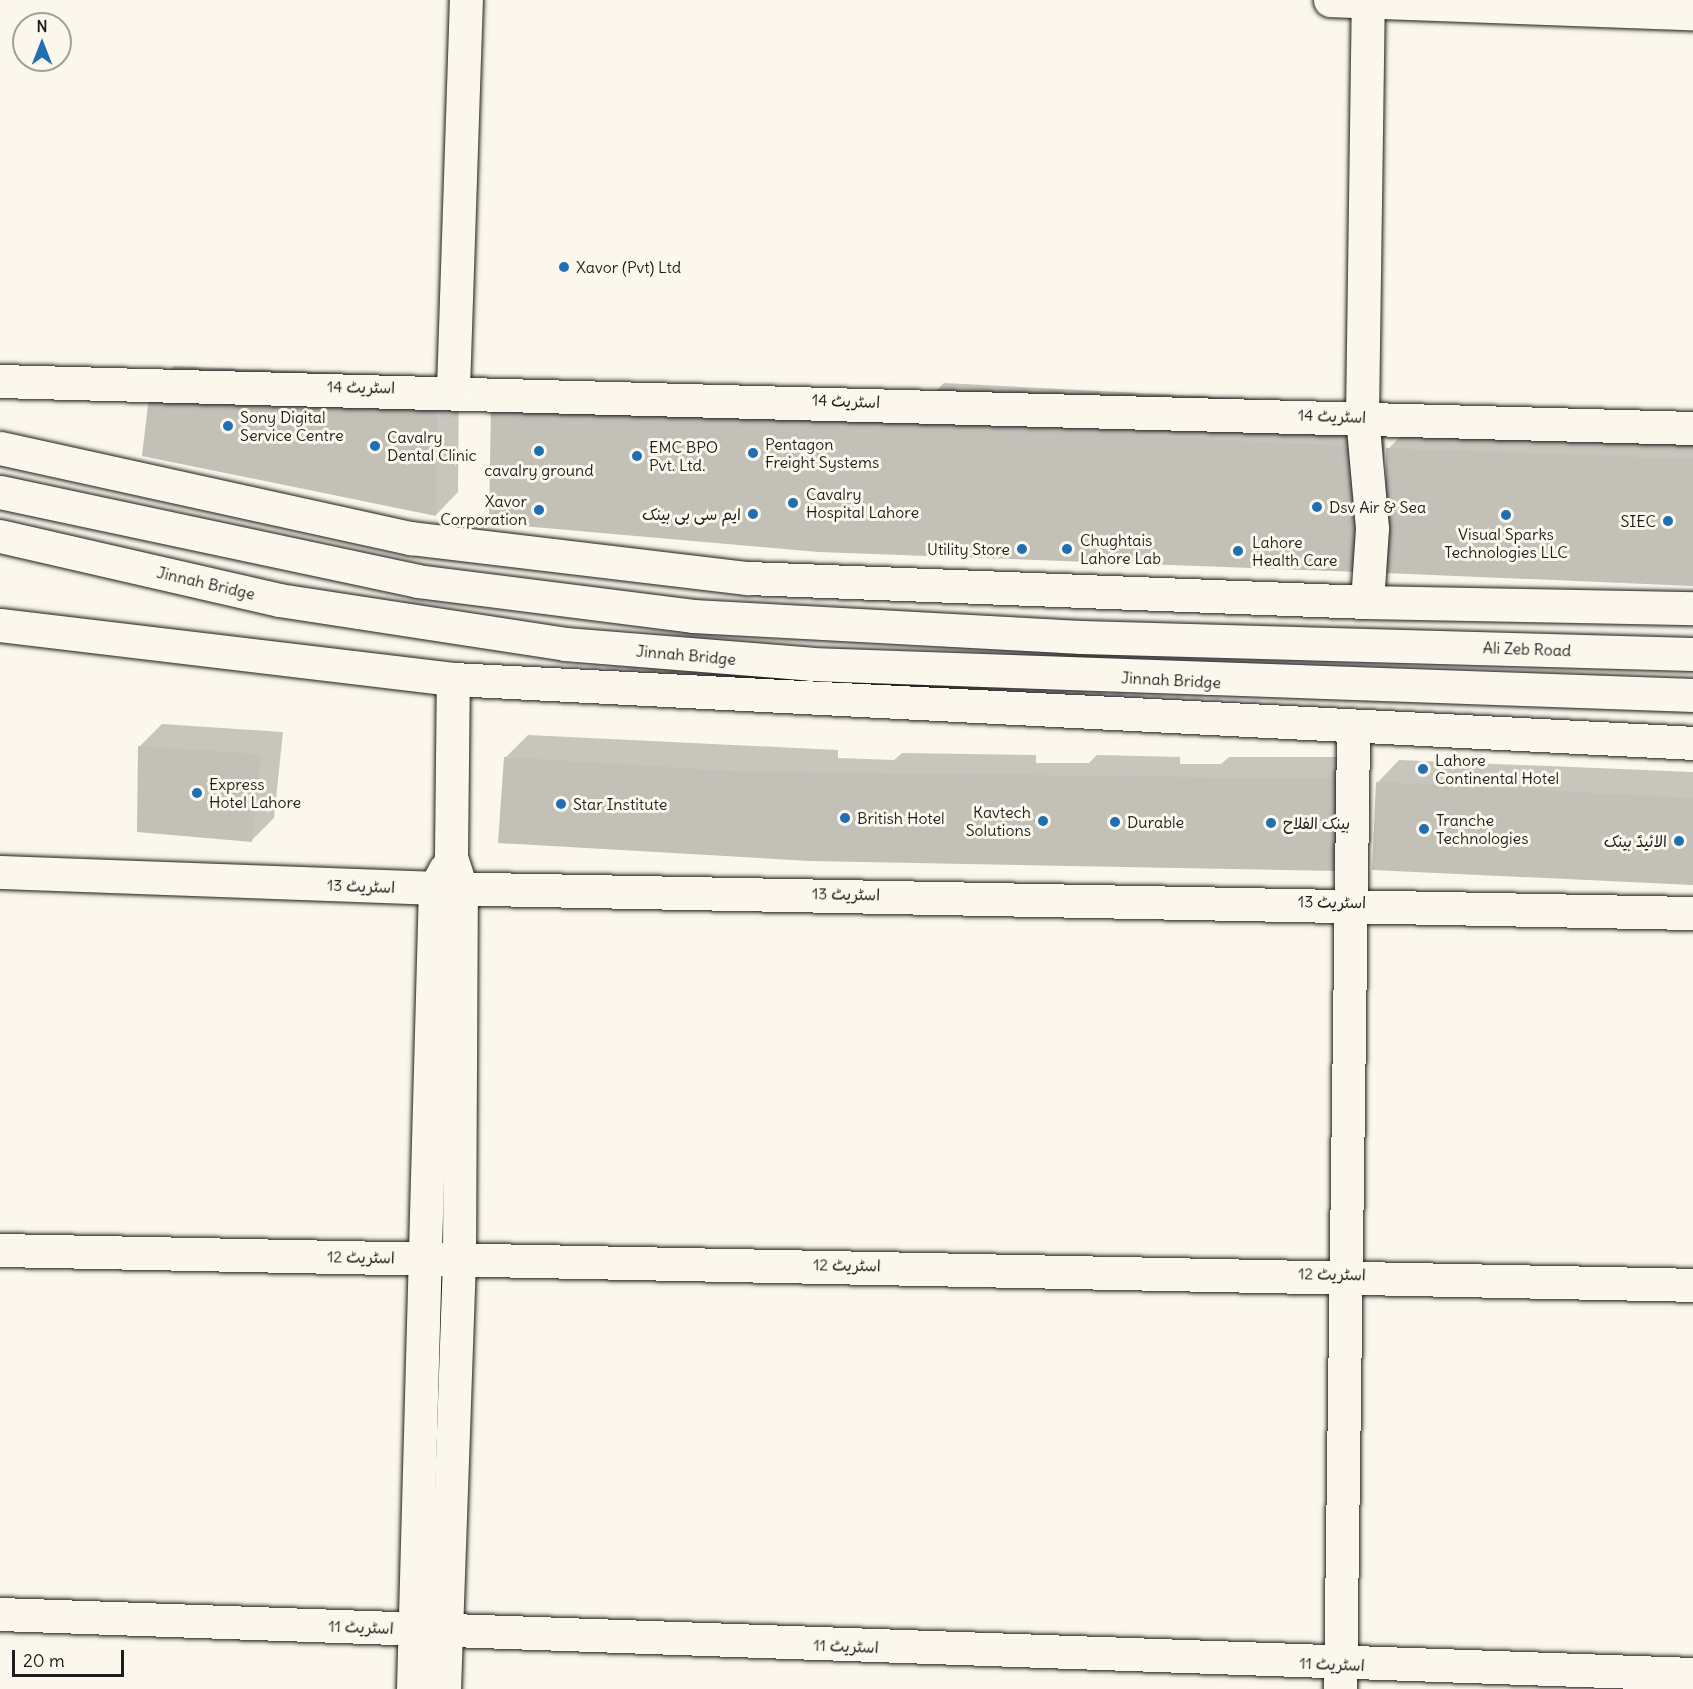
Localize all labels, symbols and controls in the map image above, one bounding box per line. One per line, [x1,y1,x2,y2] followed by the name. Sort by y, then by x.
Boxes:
[12,12,72,72] north arrow
[36,16,48,36] text: N
[576,257,681,277] place label: Xavor (Pvt) Ltd
[557,260,571,274] marker: Xavor (Pvt) Ltd
[327,377,395,397] street label: اسٹریٹ 14
[812,390,880,412] street label: اسٹریٹ 14
[1298,405,1366,427] street label: اسٹریٹ 14
[240,407,344,445] place label: Sony Digital Service Centre
[221,419,235,433] marker: Sony Digital Service Centre
[387,427,477,465] place label: Cavalry Dental Clinic
[765,434,879,472] place label: Pentagon Freight Systems
[649,437,718,475] place label: EMC BPO Pvt. Ltd.
[368,439,382,453] marker: Cavalry Dental Clinic
[532,444,546,458] marker: cavalry ground
[746,446,760,460] marker: Pentagon Freight Systems
[630,449,644,463] marker: EMC BPO Pvt. Ltd.
[484,460,594,480] place label: cavalry ground
[806,484,919,522] place label: Cavalry Hospital Lahore
[440,491,527,529] place label: Xavor Corporation
[784,494,802,512] marker: Cavalry Hospital Lahore
[1329,497,1426,517] place label: Dsv Air & Sea
[1310,500,1324,514] marker: Dsv Air & Sea
[532,503,546,517] marker: Xavor Corporation
[642,504,741,524] place label: ایم سی بی بینک
[746,507,760,521] marker: ایم سی بی بینک
[1499,508,1513,522] marker: Visual Sparks Technologies LLC
[1620,511,1656,531] place label: SIEC
[1661,514,1675,528] marker: SIEC
[1444,524,1568,562] place label: Visual Sparks Technologies LLC
[1080,530,1161,568] place label: Chughtais Lahore Lab
[1252,532,1337,570] place label: Lahore Health Care
[927,539,1010,559] place label: Utility Store
[1058,540,1076,558] marker: Chughtais Lahore Lab
[1015,542,1029,556] marker: Utility Store
[1229,542,1247,560] marker: Lahore Health Care
[155,562,257,604] street label: Jinnah Bridge
[1482,638,1572,660] street label: Ali Zeb Road
[635,641,737,669] street label: Jinnah Bridge
[1121,668,1221,692] street label: Jinnah Bridge
[1435,750,1559,788] place label: Lahore Continental Hotel
[1416,762,1430,776] marker: Lahore Continental Hotel
[209,774,301,812] place label: Express Hotel Lahore
[190,786,204,800] marker: Express Hotel Lahore
[573,794,667,814] place label: Star Institute
[554,797,568,811] marker: Star Institute
[966,802,1031,840] place label: Kavtech Solutions
[857,808,945,828] place label: British Hotel
[1436,810,1528,848] place label: Tranche Technologies
[838,811,852,825] marker: British Hotel
[1127,812,1184,832] place label: Durable
[1283,813,1350,833] place label: بینک الفلاح
[1036,814,1050,828] marker: Kavtech Solutions
[1108,815,1122,829] marker: Durable
[1264,816,1278,830] marker: بینک الفلاح
[1417,822,1431,836] marker: Tranche Technologies
[1604,831,1667,851] place label: الائیڈ بینک
[1672,834,1686,848] marker: الائیڈ بینک
[327,875,395,897] street label: اسٹریٹ 13
[812,884,880,904] street label: اسٹریٹ 13
[1298,892,1366,912] street label: اسٹریٹ 13
[327,1247,395,1267] street label: اسٹریٹ 12
[813,1255,881,1275] street label: اسٹریٹ 12
[1298,1264,1366,1284] street label: اسٹریٹ 12
[328,1616,394,1638] street label: اسٹریٹ 11
[813,1635,879,1657] street label: اسٹریٹ 11
[15,1638,128,1676] scale bar
[23,1649,65,1672] text: 20 m
[1299,1653,1365,1675] street label: اسٹریٹ 11

